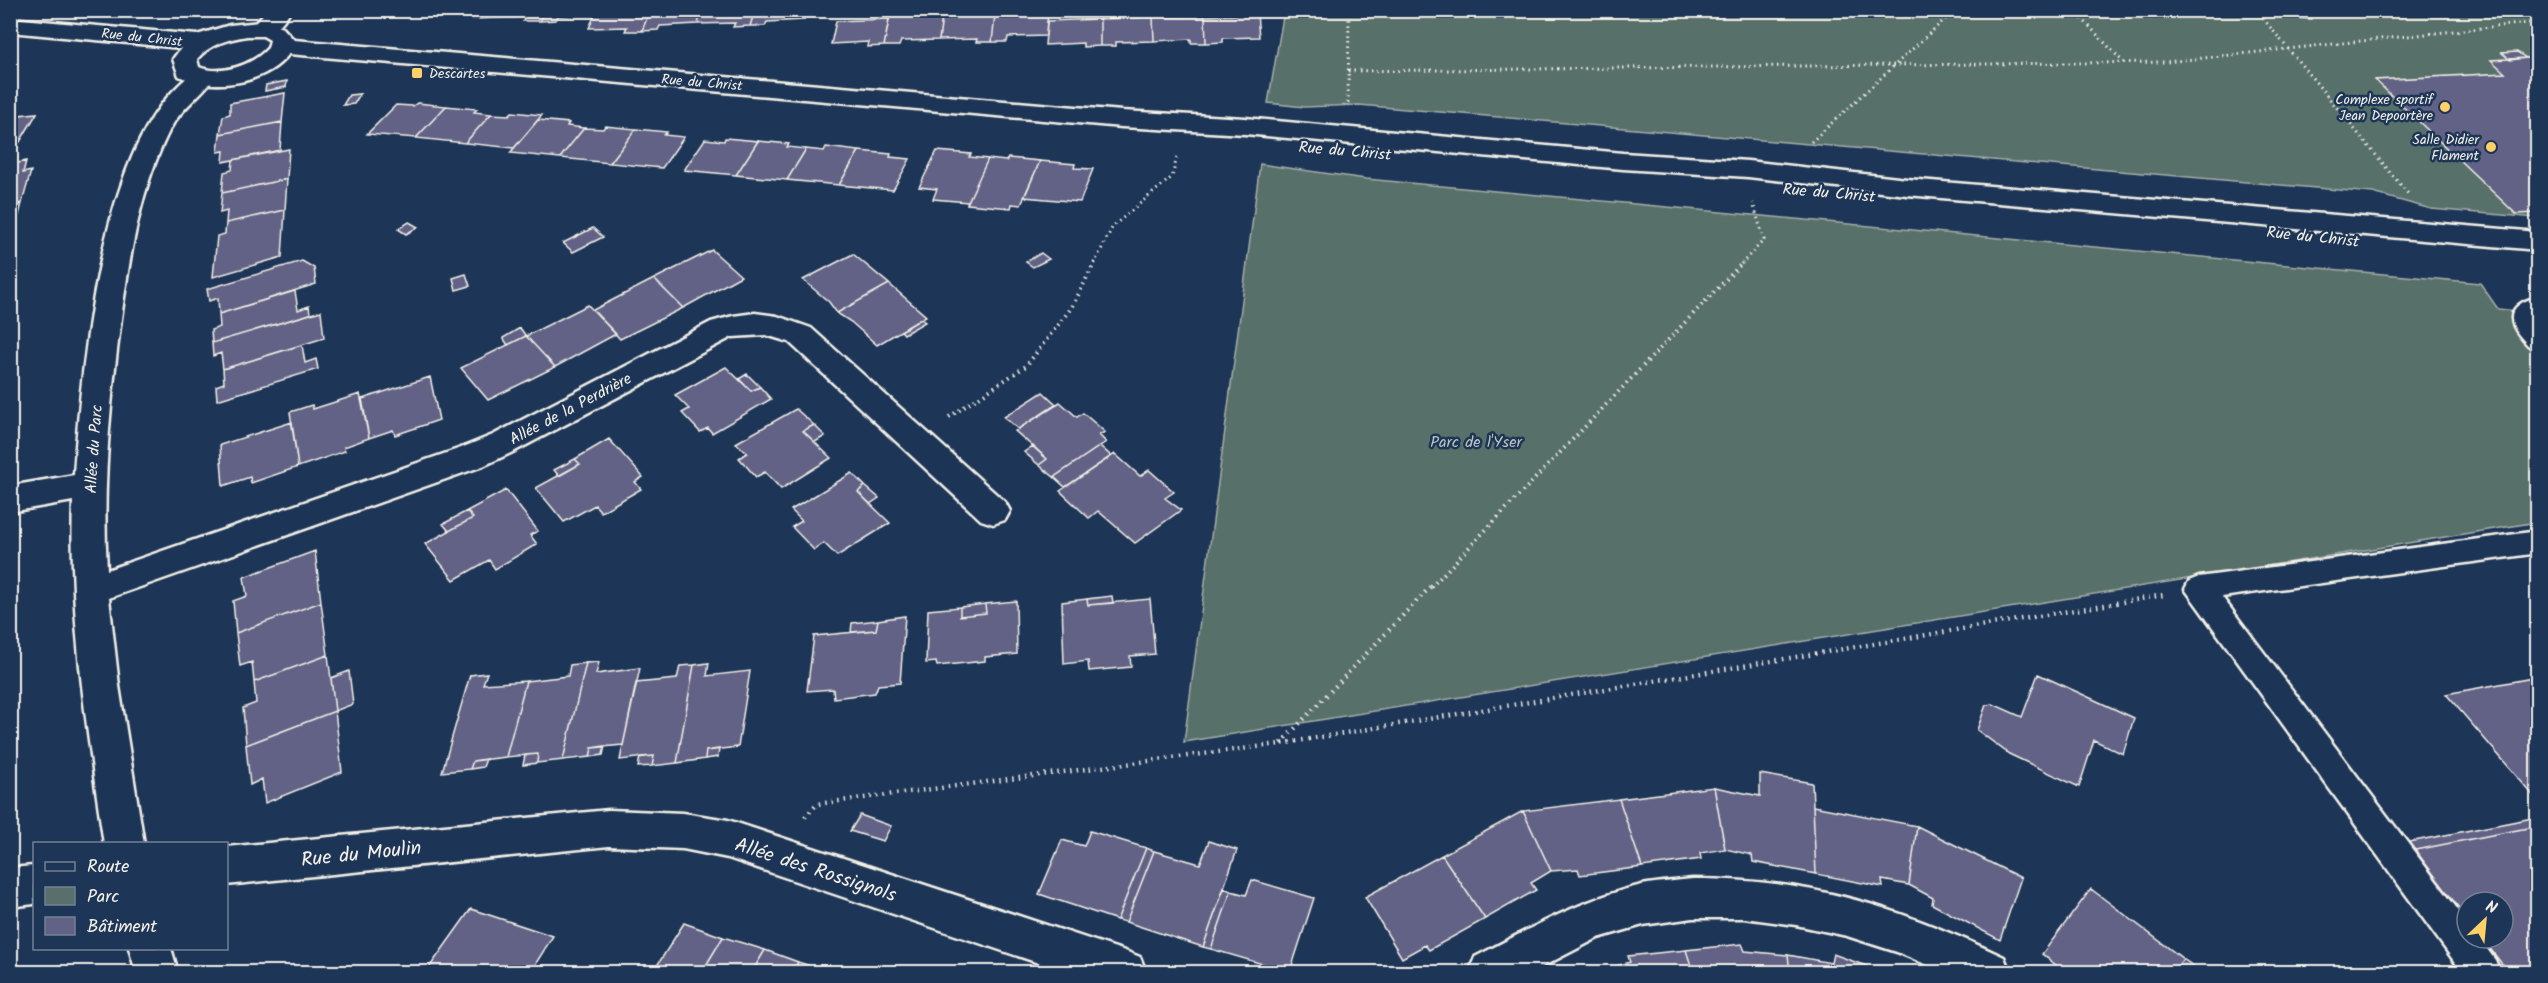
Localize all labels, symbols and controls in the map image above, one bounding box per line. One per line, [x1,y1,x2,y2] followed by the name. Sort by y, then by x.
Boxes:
[100,23,184,53] street label: Rue du Christ
[429,63,485,85] place label: Descartes
[410,66,424,80] marker: Descartes
[660,68,744,98] street label: Rue du Christ
[2335,89,2435,127] place label: Complexe sportif Jean Depoortère
[2438,100,2452,114] marker: Complexe sportif Jean Depoortère
[2413,129,2480,167] place label: Salle Didier Flament
[1297,135,1393,168] street label: Rue du Christ
[2484,140,2498,154] marker: Salle Didier Flament
[1781,177,1877,210] street label: Rue du Christ
[2265,220,2361,255] street label: Rue du Christ
[505,366,636,452] street label: Allée de la Perdrière
[79,404,110,494] street label: Allée du Parc
[1430,430,1523,455] park label: Parc de l'Yser
[730,830,901,912] street label: Allée des Rossignols
[300,833,423,877] street label: Rue du Moulin
[33,842,228,950] legend
[87,853,129,882] text: Route
[87,883,119,912] text: Parc
[2455,890,2515,950] north arrow
[2481,894,2501,921] text: N
[87,913,158,942] text: Bâtiment

